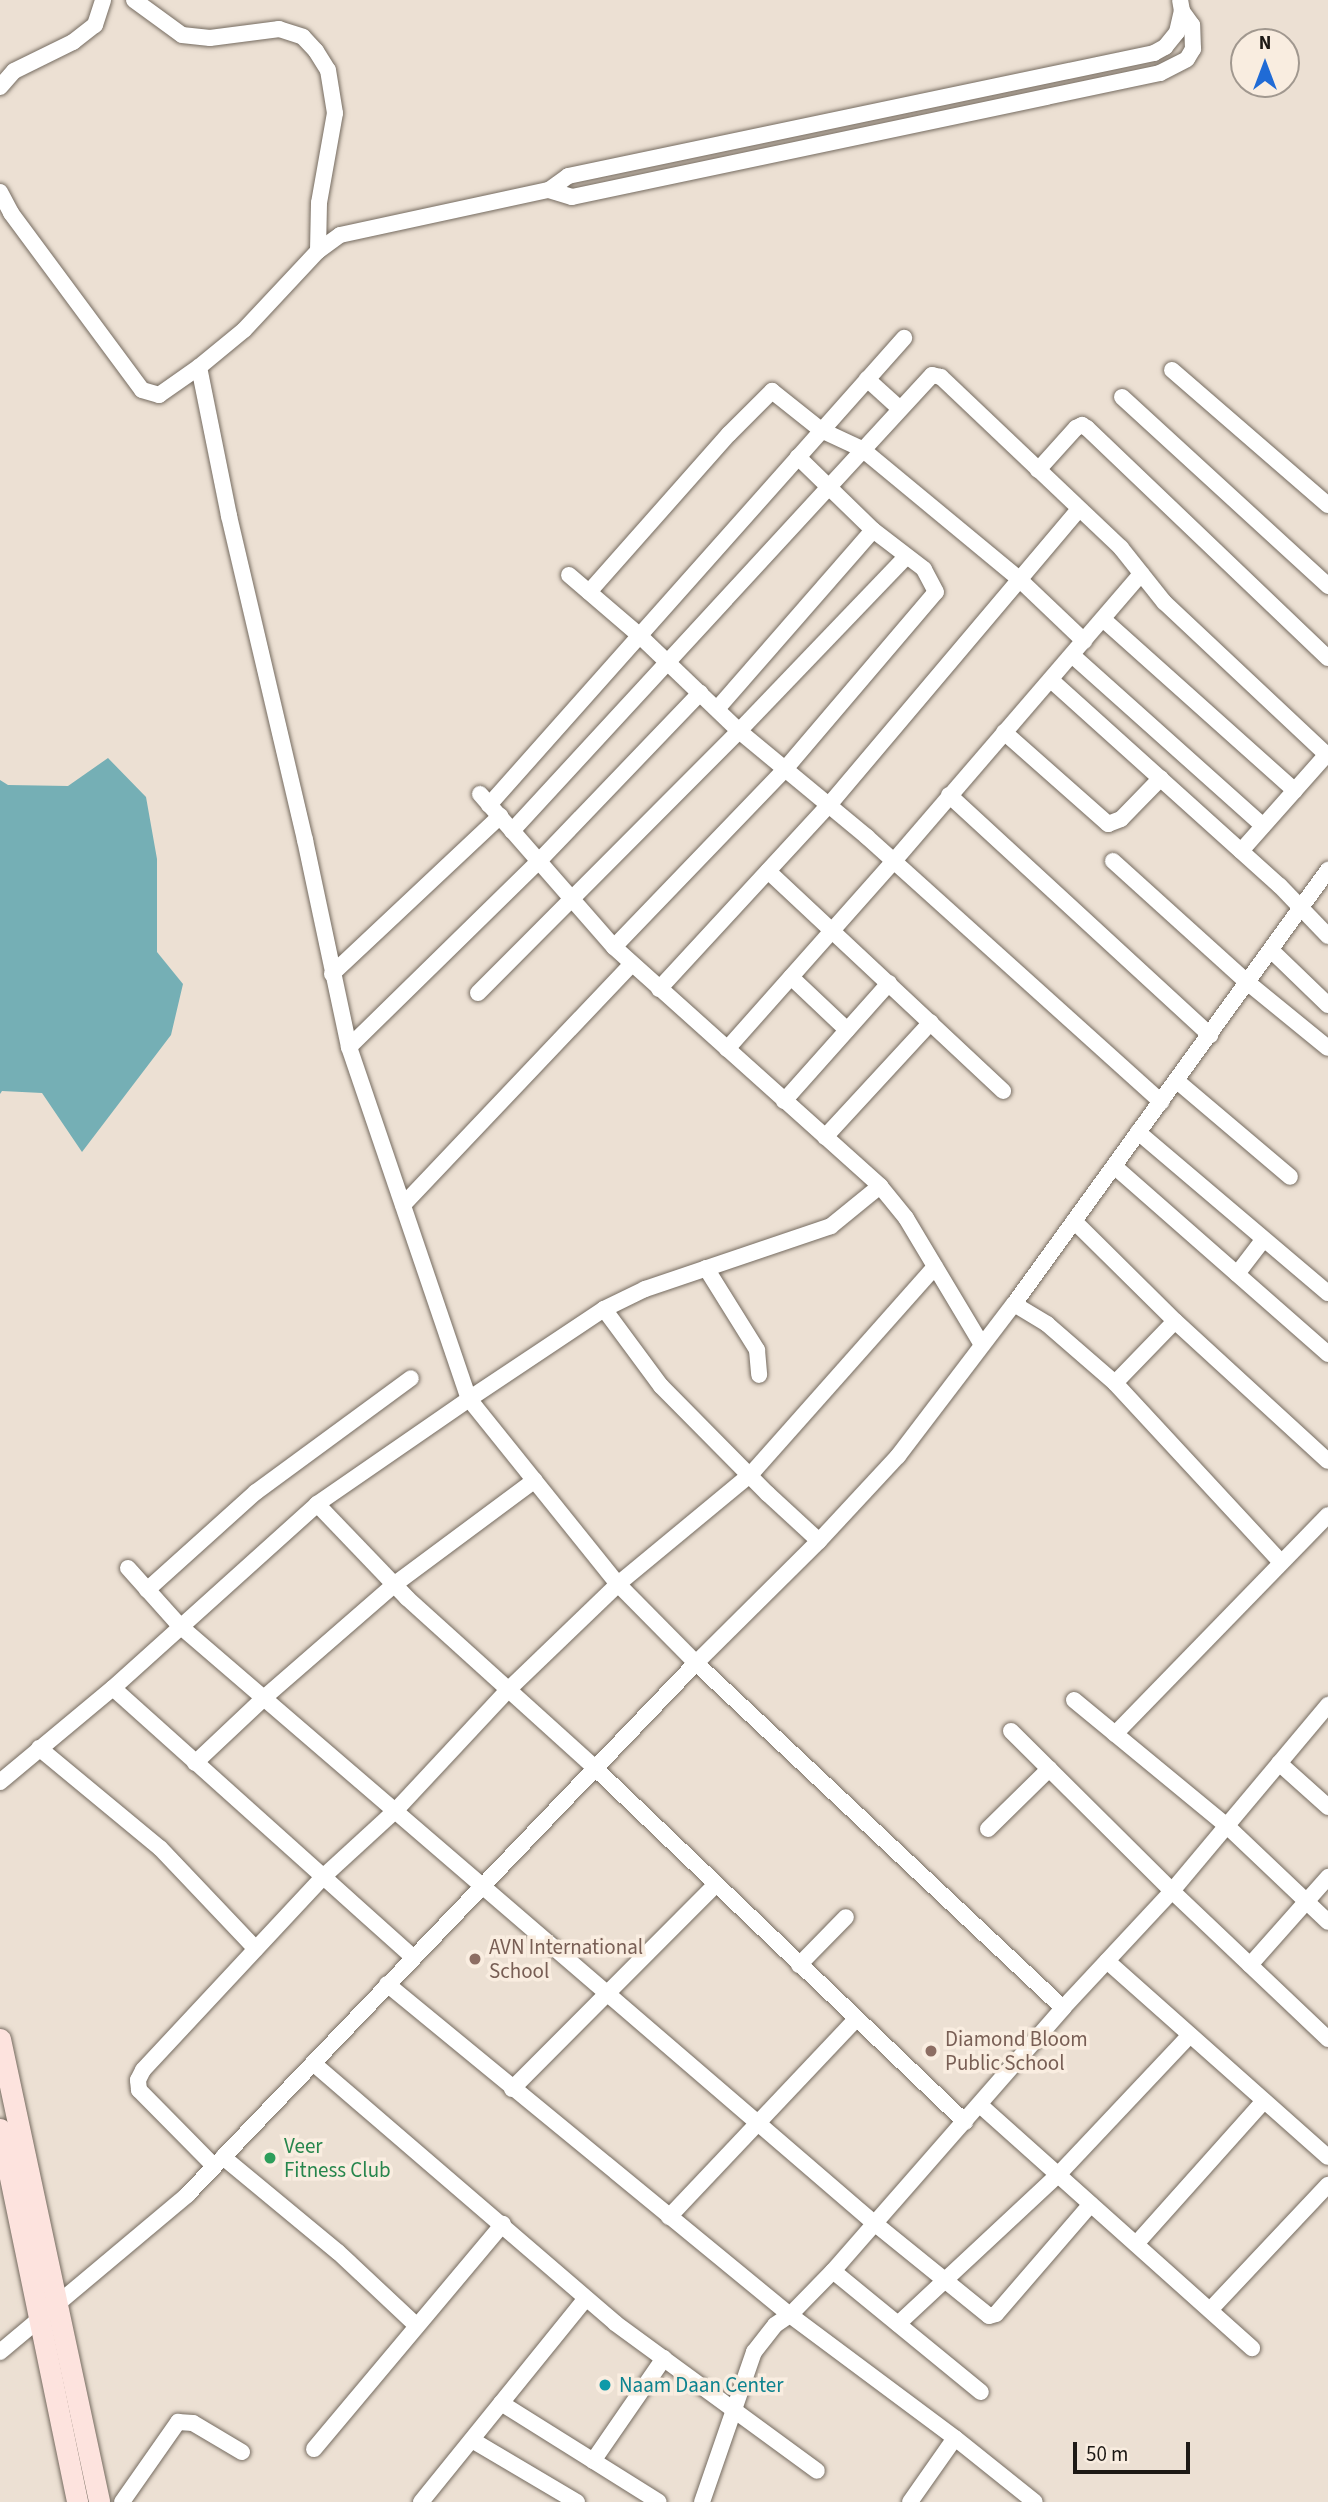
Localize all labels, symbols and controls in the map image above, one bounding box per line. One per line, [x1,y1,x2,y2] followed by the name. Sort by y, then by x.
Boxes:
[1230,28,1300,98] north arrow
[1259,30,1271,57] text: N
[489,1934,643,1984] place label: AVN International School
[467,1951,483,1967] marker: AVN International School
[945,2026,1088,2076] place label: Diamond Bloom Public School
[923,2043,939,2059] marker: Diamond Bloom Public School
[284,2133,391,2183] place label: Veer Fitness Club
[262,2150,278,2166] marker: Veer Fitness Club
[619,2372,784,2398] place label: Naam Daan Center
[597,2377,613,2393] marker: Naam Daan Center
[1076,2428,1193,2472] scale bar
[1086,2439,1128,2469] text: 50 m

